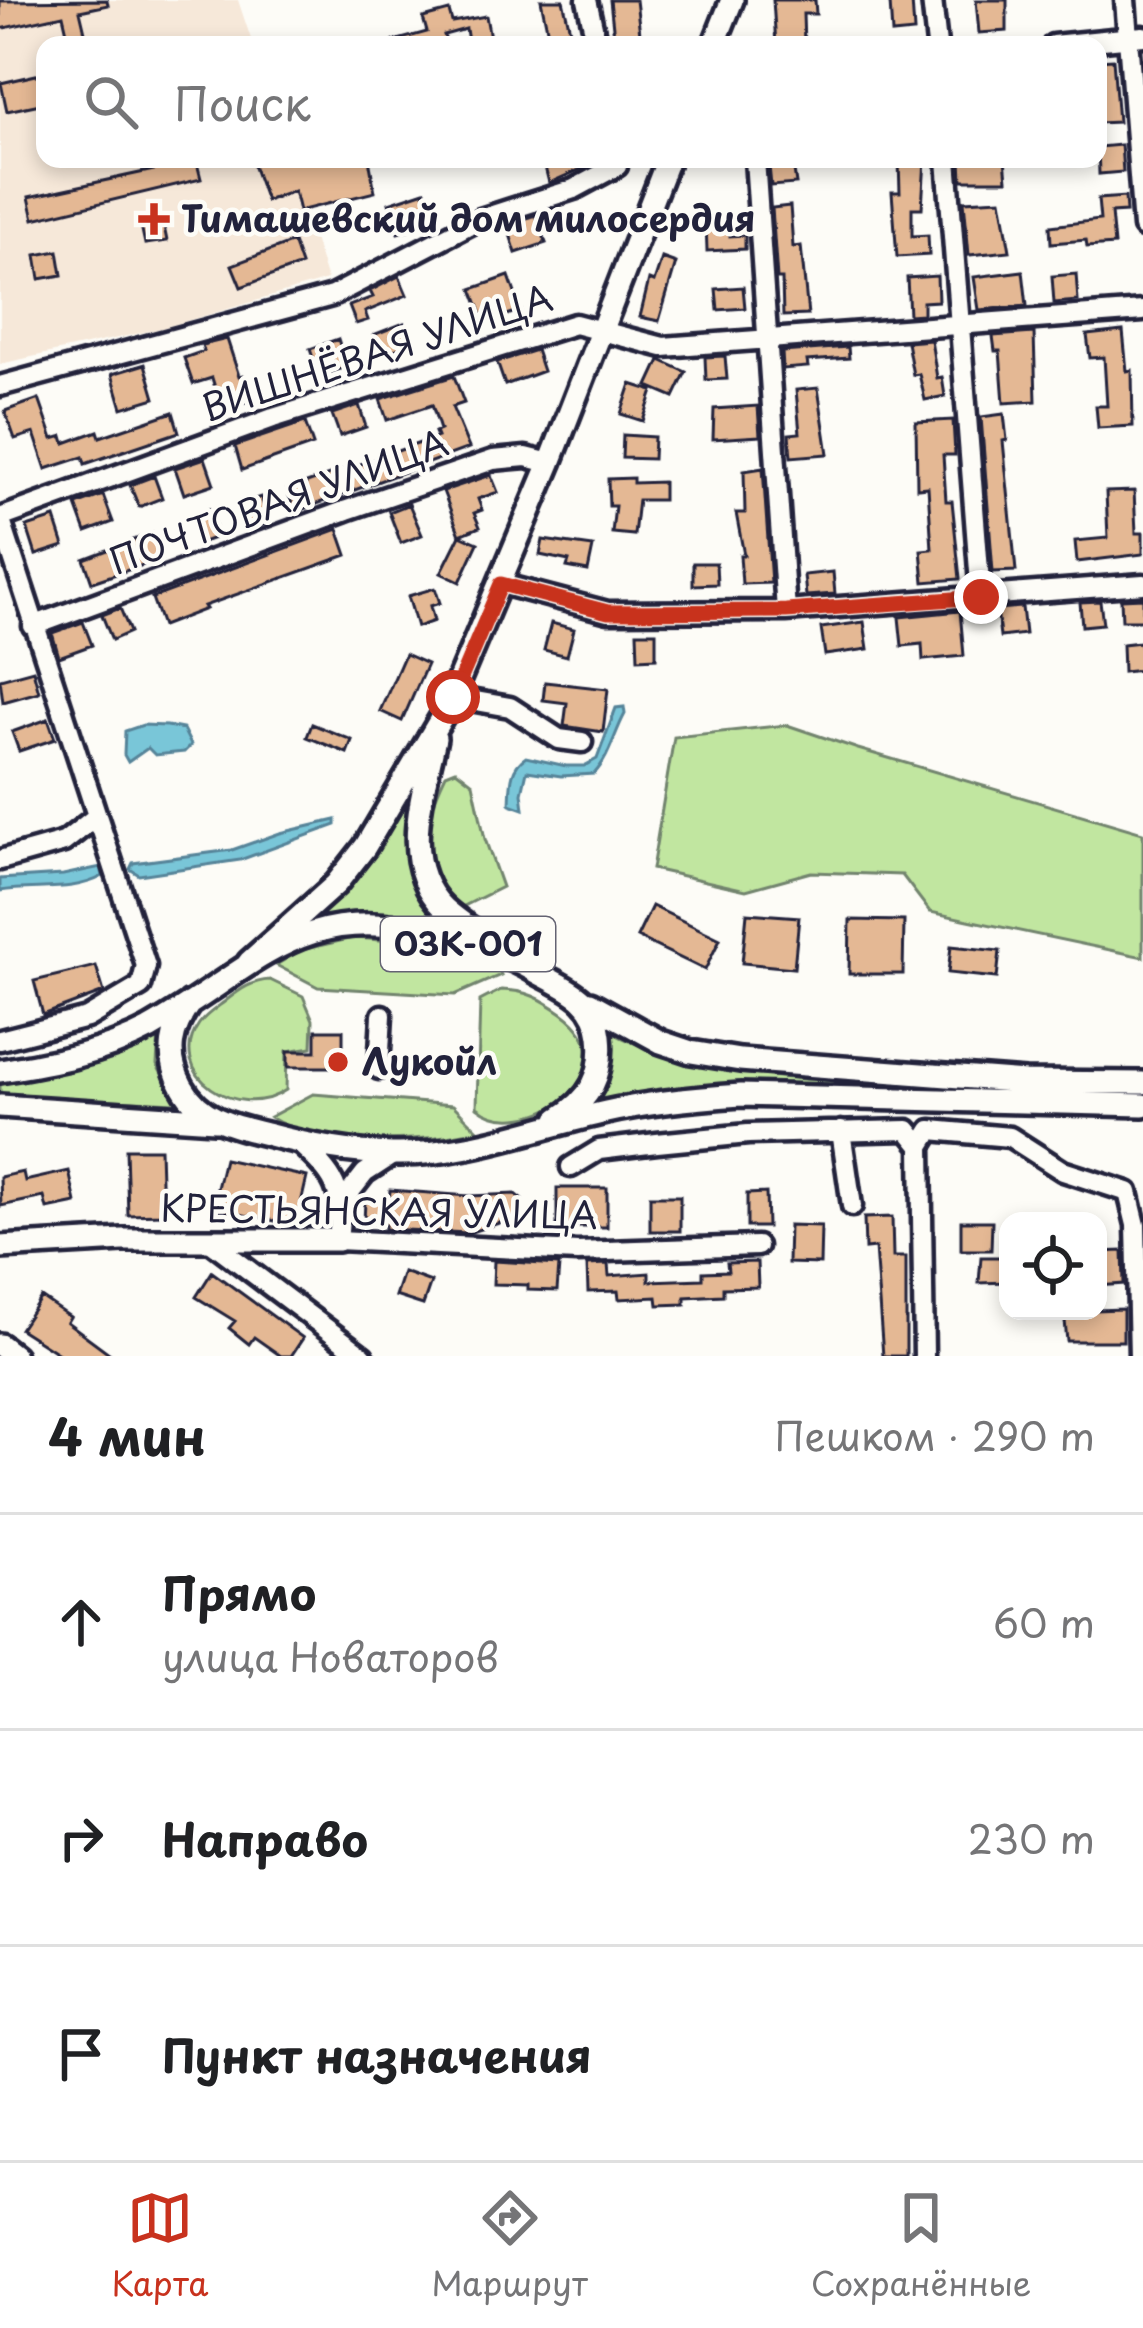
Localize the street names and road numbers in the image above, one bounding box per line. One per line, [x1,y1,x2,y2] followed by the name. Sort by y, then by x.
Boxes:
[194,269,559,433] street label: ВИШНЁВАЯ УЛИЦА
[102,414,455,586] street label: ПОЧТОВАЯ УЛИЦА
[381,917,555,971] road number: 03К-001
[160,1179,598,1241] street label: КРЕСТЬЯНСКАЯ УЛИЦА

